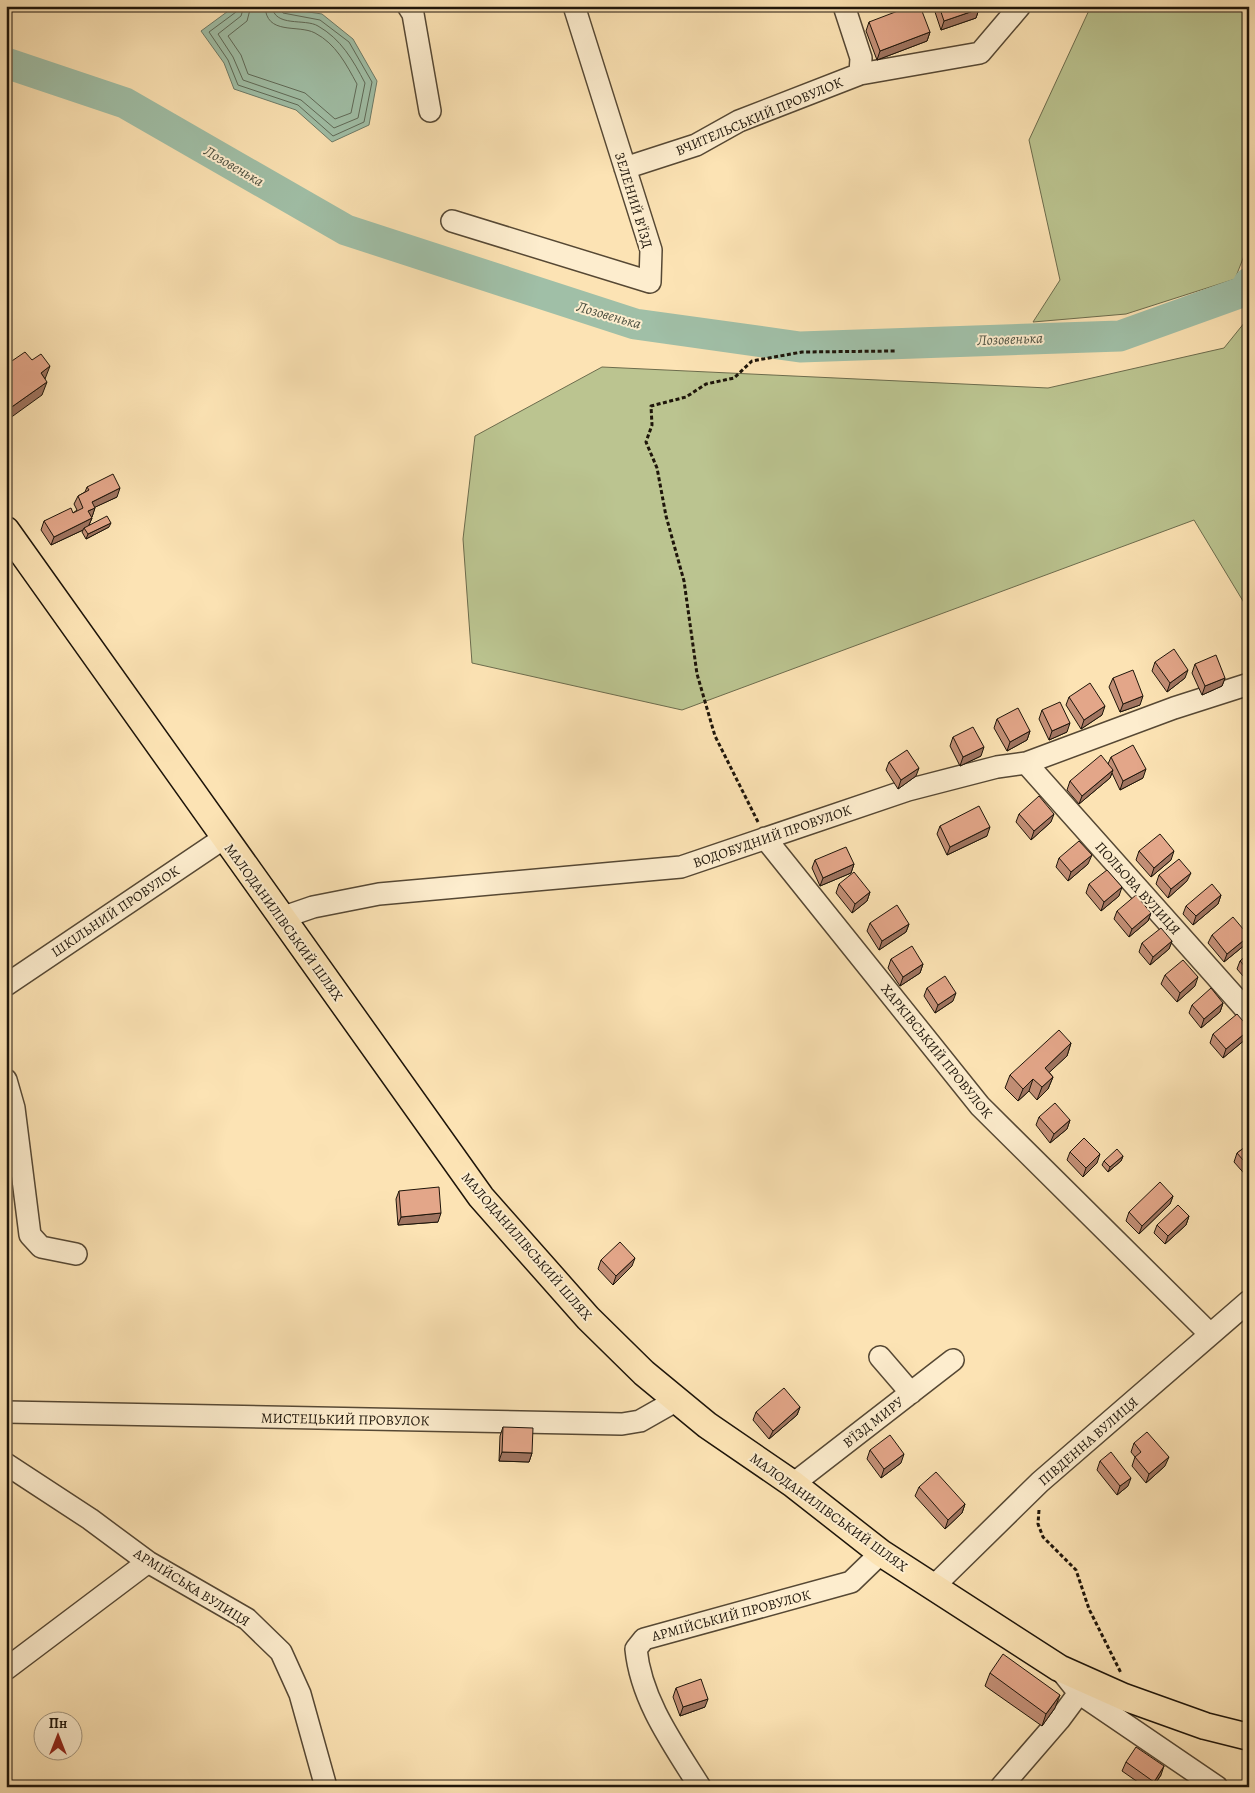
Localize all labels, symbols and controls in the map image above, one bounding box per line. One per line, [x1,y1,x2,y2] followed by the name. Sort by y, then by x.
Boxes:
[673,73,846,160] street label: ВЧИТЕЛЬСЬКИЙ ПРОВУЛОК
[199,140,268,191] water label: Лозовенька
[610,150,657,250] street label: ЗЕЛЕНИЙ В’ЇЗД
[573,296,644,334] water label: Лозовенька
[976,328,1043,350] water label: Лозовенька
[690,800,854,873] street label: ВОДОБУДНИЙ ПРОВУЛОК
[1091,838,1185,939] street label: ПОЛЬОВА ВУЛИЦЯ
[220,840,348,1006] street label: МАЛОДАНИЛІВСЬКИЙ ШЛЯХ
[47,861,183,962] street label: ШКІЛЬНИЙ ПРОВУЛОК
[877,980,997,1122] street label: ХАРКІВСЬКИЙ ПРОВУЛОК
[457,1168,597,1325] street label: МАЛОДАНИЛІВСЬКИЙ ШЛЯХ
[839,1393,908,1452] street label: В’ЇЗД МИРУ
[1034,1393,1142,1490] street label: ПІВДЕННА ВУЛИЦЯ
[261,1409,429,1430] street label: МИСТЕЦЬКИЙ ПРОВУЛОК
[746,1449,912,1577] street label: МАЛОДАНИЛІВСЬКИЙ ШЛЯХ
[129,1543,253,1631] street label: АРМІЙСЬКА ВУЛИЦЯ
[649,1585,813,1646] street label: АРМІЙСЬКИЙ ПРОВУЛОК
[32,1710,82,1760] north arrow
[49,1714,67,1733] text: Пн

